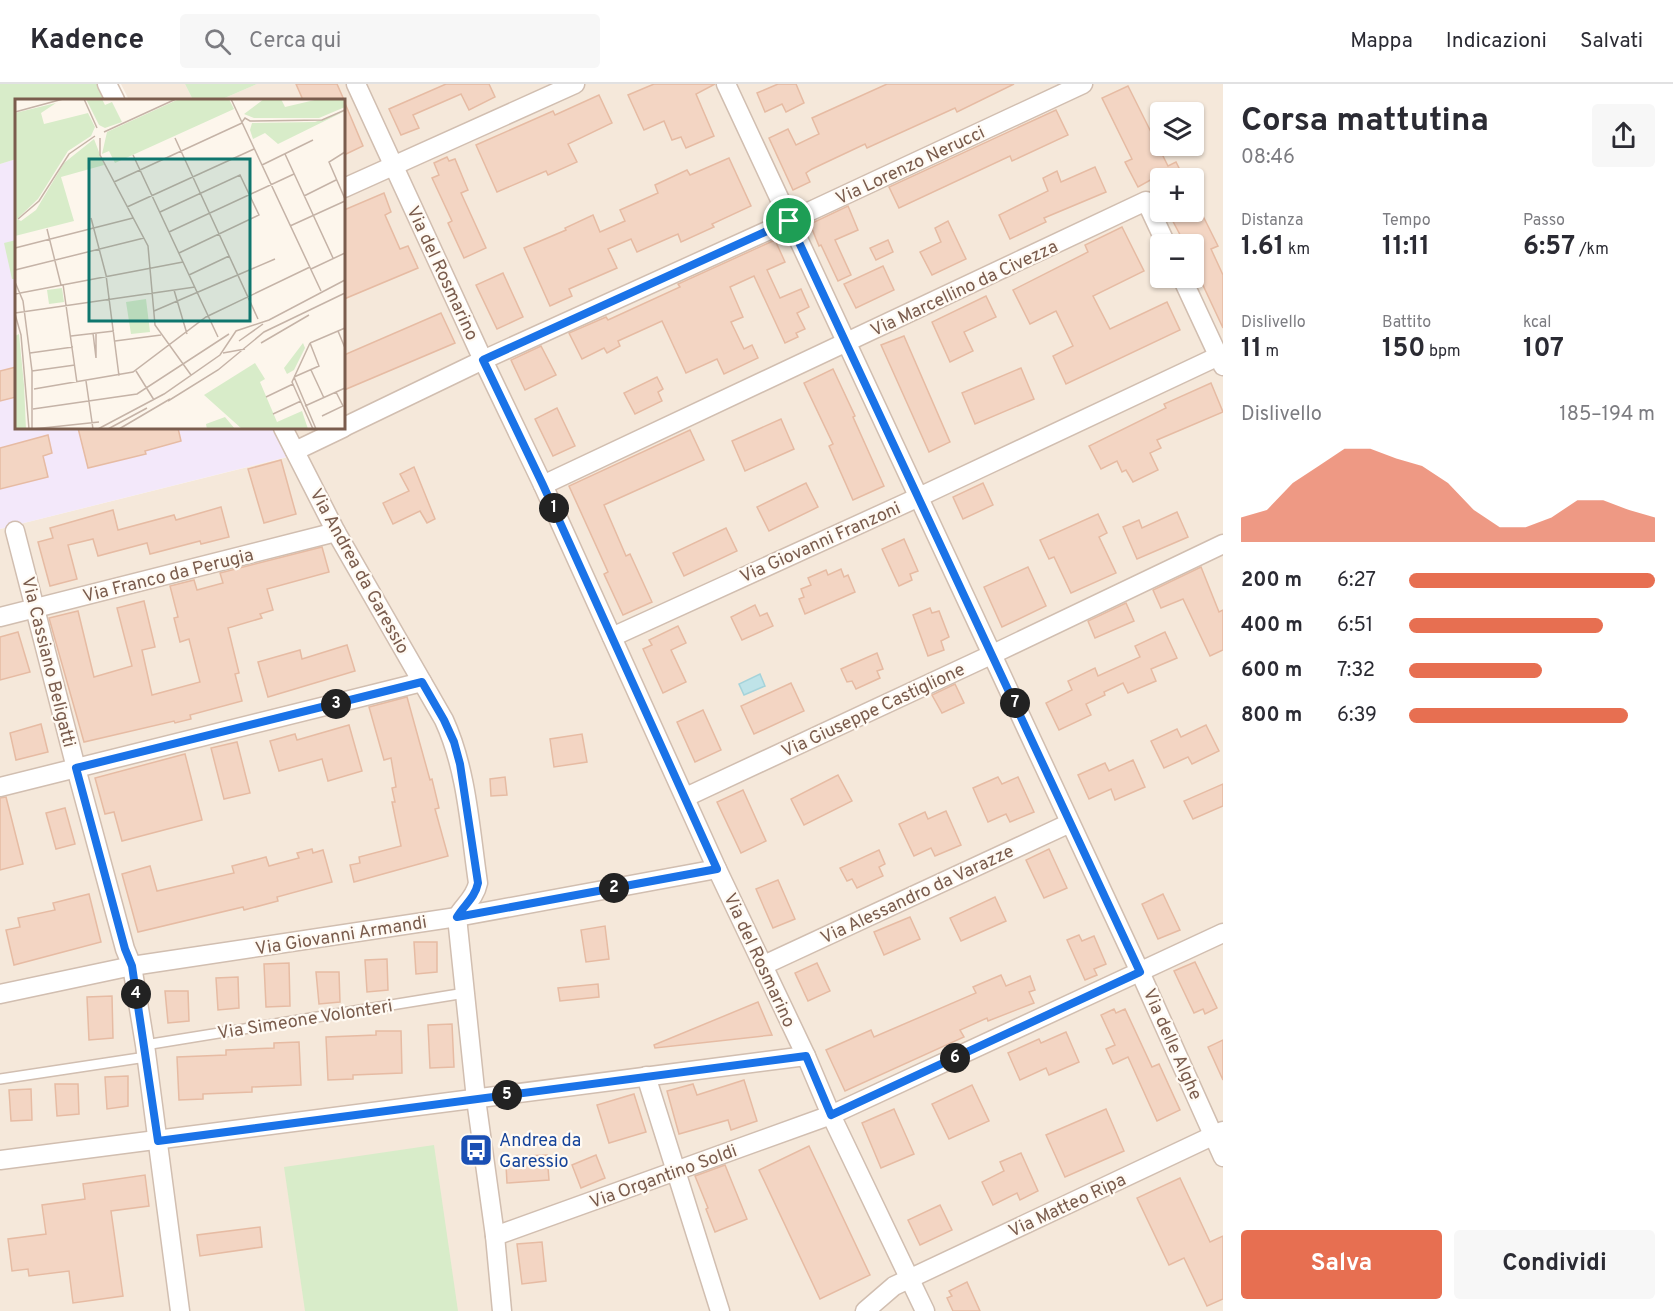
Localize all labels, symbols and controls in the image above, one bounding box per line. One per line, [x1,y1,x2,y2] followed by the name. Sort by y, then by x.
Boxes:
[180,14,600,68] search box
[30,23,144,59] text: Kadence
[201,25,234,58] icon: search
[249,28,341,55] text: Cerca qui
[1350,28,1413,55] text: Mappa
[1446,28,1547,55] text: Indicazioni
[1580,28,1643,55] text: Salvati
[15,99,345,429] inset map
[1241,101,1489,143] text: Corsa mattutina
[1150,102,1204,288] map controls
[1150,102,1204,156] button: layers
[1592,104,1655,167] button: share
[832,122,989,211] street label: Via Lorenzo Nerucci
[1241,145,1295,171] text: 08:46
[1150,168,1204,222] button: +
[763,195,814,246] pin
[400,203,483,344] street label: Via del Rosmarino
[772,204,805,237] icon: arrive
[1241,211,1303,231] text: Distanza
[1382,211,1431,231] text: Tempo
[1523,211,1565,231] text: Passo
[1241,231,1284,264] text: 1.61
[1382,231,1430,264] text: 11:11
[1523,231,1575,264] text: 6:57
[1150,234,1204,288] button: −
[867,236,1062,343] street label: Via Marcellino da Civezza
[1284,240,1310,260] text: km
[1575,240,1609,260] text: /km
[1241,313,1306,333] text: Dislivello
[1382,313,1431,333] text: Battito
[1523,313,1551,333] text: kcal
[1241,333,1262,366] text: 11
[1382,333,1425,366] text: 150
[1523,333,1564,366] text: 107
[1262,342,1279,362] text: m
[1425,342,1461,362] text: bpm
[1241,402,1322,428] text: Dislivello
[1559,402,1655,428] text: 185–194 m
[304,485,414,658] street label: Via Andrea da Garessio
[539,493,569,523] pin: 1
[551,498,557,518] text: 1
[737,498,905,589] street label: Via Giovanni Franzoni
[81,544,256,609] street label: Via Franco da Perugia
[1241,568,1302,594] text: 200 m
[1337,568,1376,594] text: 6:27
[15,575,80,750] street label: Via Cassiano Beligatti
[1241,613,1303,639] text: 400 m
[1337,613,1373,639] text: 6:51
[1241,658,1302,684] text: 600 m
[1337,658,1375,684] text: 7:32
[778,659,969,764] street label: Via Giuseppe Castiglione
[1000,688,1030,718] pin: 7
[321,689,351,719] pin: 3
[1011,693,1019,713] text: 7
[331,694,341,714] text: 3
[1241,703,1302,729] text: 800 m
[1337,703,1377,729] text: 6:39
[817,840,1018,950] street label: Via Alessandro da Varazze
[599,873,629,903] pin: 2
[609,878,619,898] text: 2
[717,890,800,1031] street label: Via del Rosmarino
[254,912,429,961] street label: Via Giovanni Armandi
[121,979,151,1009] pin: 4
[131,984,141,1004] text: 4
[1137,985,1206,1104] street label: Via delle Alghe
[216,995,394,1046] street label: Via Simeone Volonteri
[940,1043,970,1073] pin: 6
[950,1048,960,1068] text: 6
[492,1080,522,1110] pin: 5
[502,1085,512,1105] text: 5
[499,1130,581,1174] place label: Andrea da Garessio
[458,1132,494,1168] bus stop icon: Andrea da Garessio
[587,1140,740,1215] street label: Via Organtino Soldi
[1005,1169,1130,1244] street label: Via Matteo Ripa
[1241,1230,1442,1299] button: Salva
[1454,1230,1655,1299] button: Condividi

